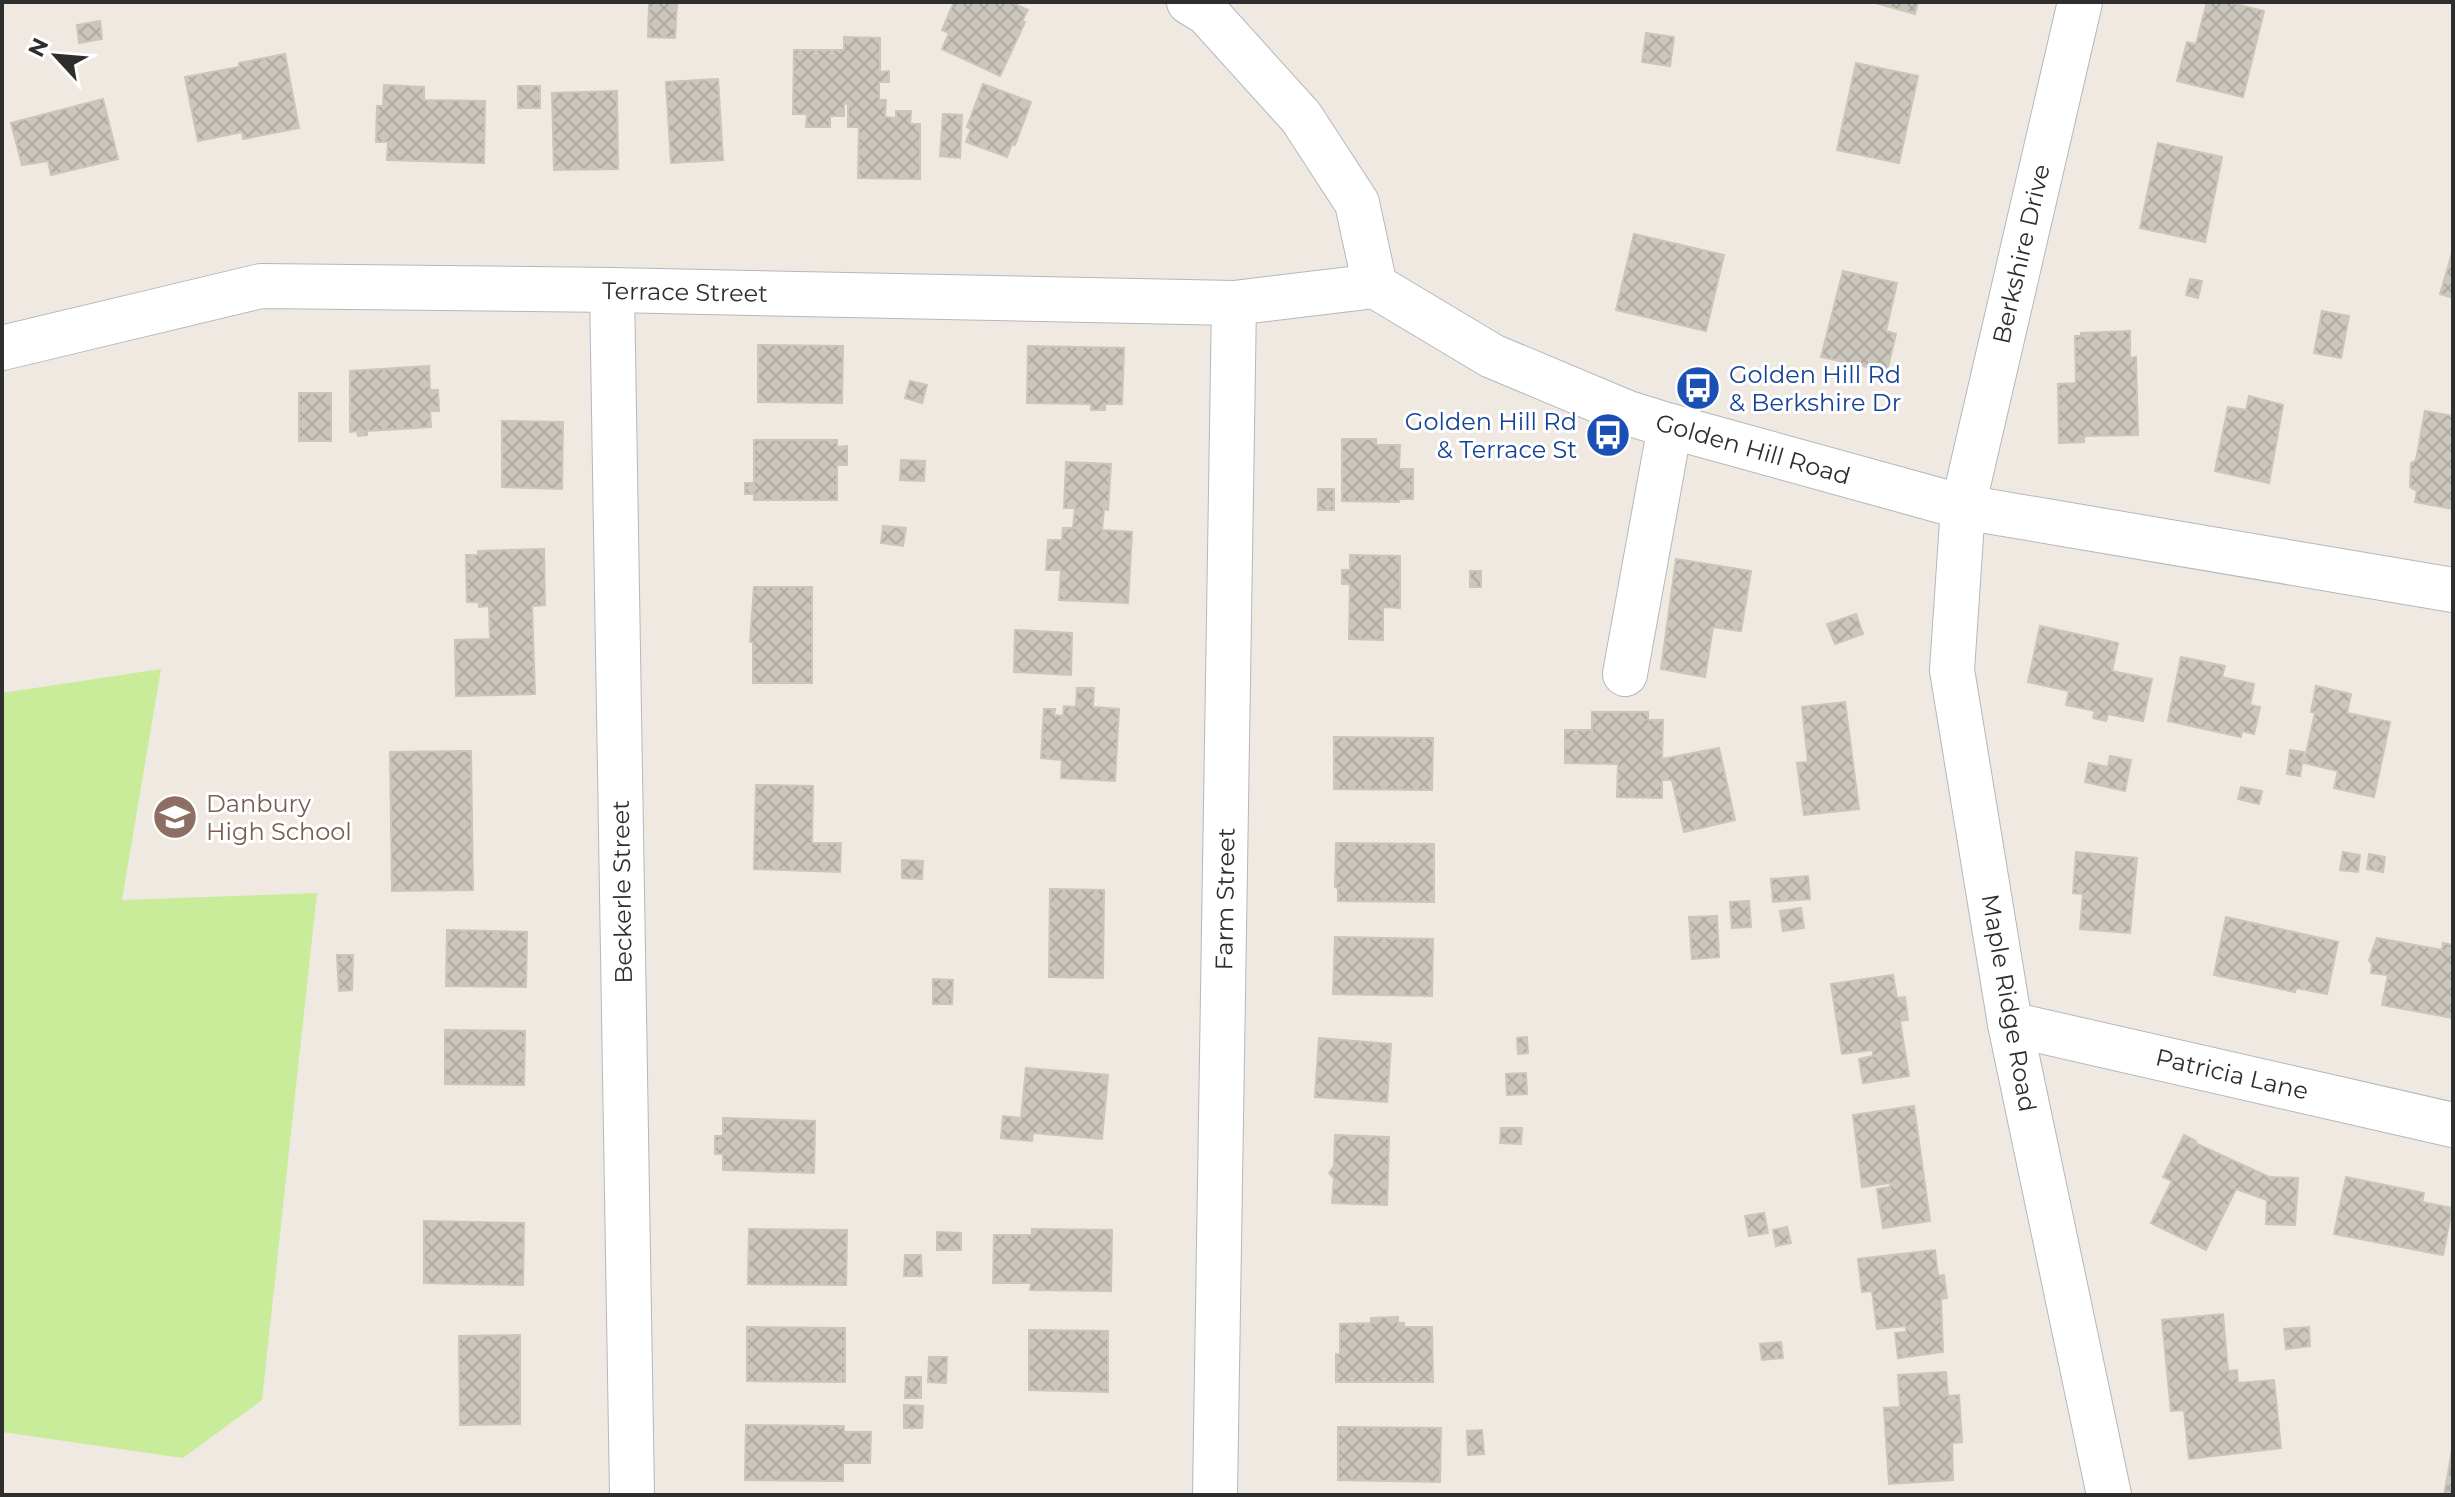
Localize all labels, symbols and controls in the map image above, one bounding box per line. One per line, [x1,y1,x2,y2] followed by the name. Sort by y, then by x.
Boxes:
[16,16,96,96] north arrow
[22,34,55,61] text: N
[1986,161,2056,347] street label: Berkshire Drive
[602,276,768,308] street label: Terrace Street
[1729,360,1901,417] place label: Golden Hill Rd & Berkshire Dr
[1674,364,1722,412] bus stop icon: Golden Hill Rd & Berkshire Dr
[1405,407,1577,464] place label: Golden Hill Rd & Terrace St
[1652,407,1854,491] street label: Golden Hill Road
[1584,411,1632,459] bus stop icon: Golden Hill Rd & Terrace St
[206,789,352,846] place label: Danbury High School
[151,793,199,841] school or university icon: Danbury High School
[606,800,638,984] street label: Beckerle Street
[1209,827,1241,971] street label: Farm Street
[1976,892,2042,1114] street label: Maple Ridge Road
[2153,1042,2311,1106] street label: Patricia Lane

